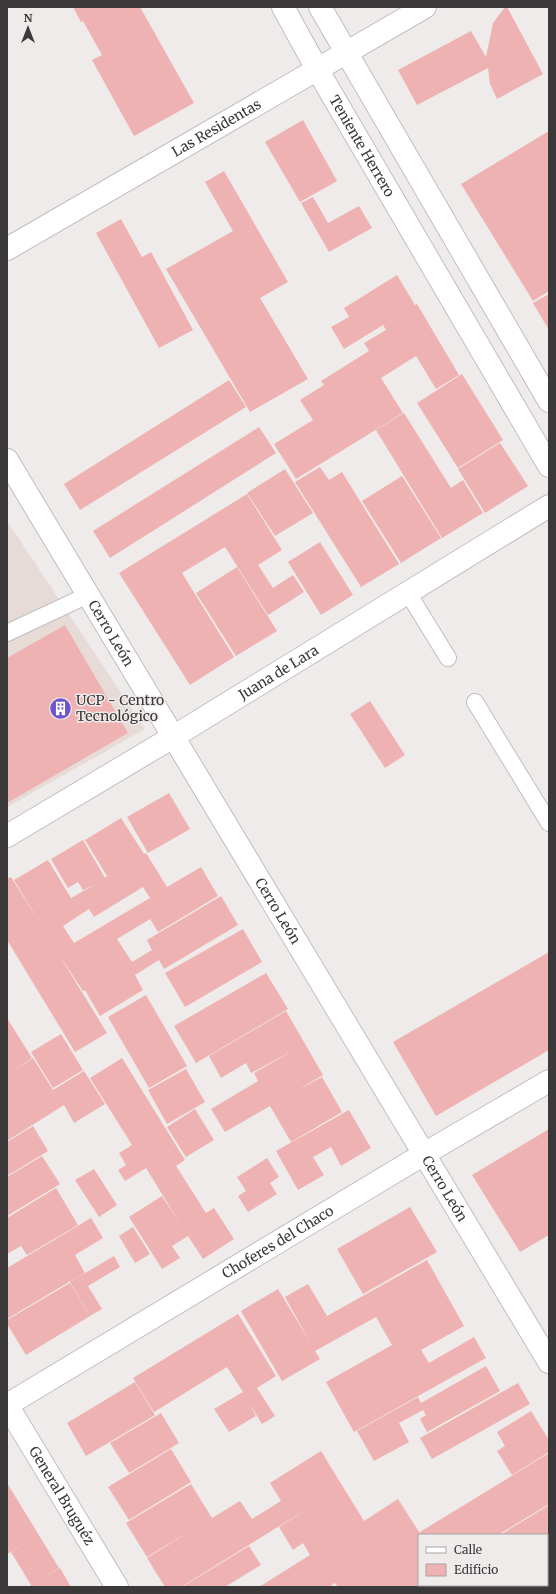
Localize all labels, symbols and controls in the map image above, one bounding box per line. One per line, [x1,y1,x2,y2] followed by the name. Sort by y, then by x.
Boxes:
[8,8,48,48] north arrow
[24,11,33,25] text: N
[325,92,399,200] street label: Teniente Herrero
[169,95,264,161] street label: Las Residentas
[84,597,138,669] street label: Cerro León
[234,641,322,704] street label: Juana de Lara
[76,691,164,725] place label: UCP - Centro Tecnológico
[47,695,73,721] building icon: UCP - Centro Tecnológico
[251,875,305,947] street label: Cerro León
[418,1152,472,1225] street label: Cerro León
[219,1202,337,1283] street label: Choferes del Chaco
[25,1443,99,1549] street label: General Bruguéz
[418,1534,548,1586] legend
[454,1542,482,1557] text: Calle
[454,1562,498,1577] text: Edificio

